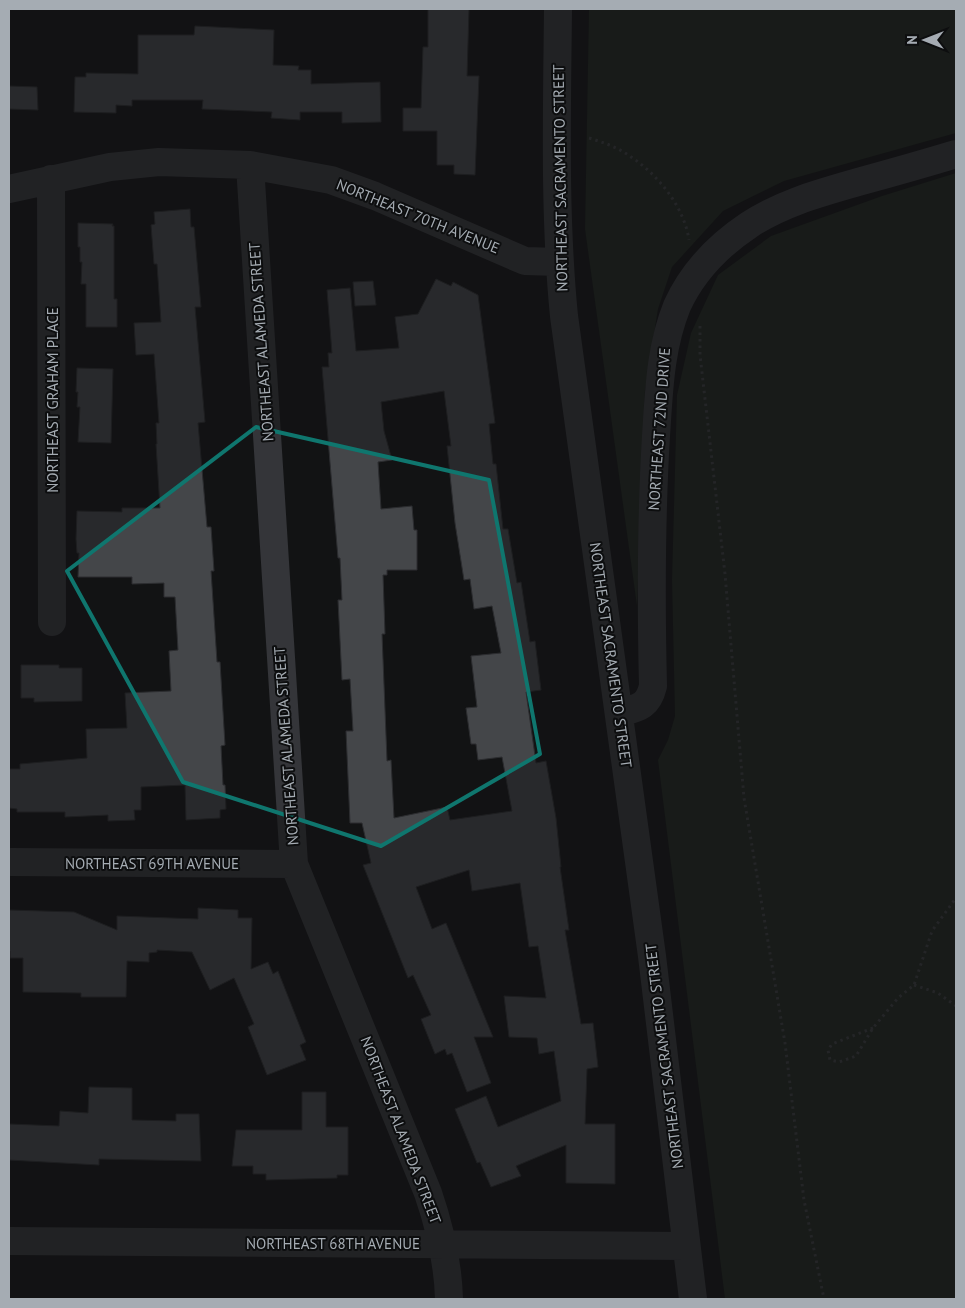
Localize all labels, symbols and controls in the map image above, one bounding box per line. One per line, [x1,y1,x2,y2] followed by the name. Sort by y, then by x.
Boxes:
[900,15,950,65] north arrow
[903,35,921,45] text: N
[549,64,571,292] street label: NORTHEAST SACRAMENTO STREET
[334,175,502,257] street label: NORTHEAST 70TH AVENUE
[245,241,277,442] street label: NORTHEAST ALAMEDA STREET
[43,307,62,493] street label: NORTHEAST GRAHAM PLACE
[644,347,674,511] street label: NORTHEAST 72ND DRIVE
[586,541,636,769] street label: NORTHEAST SACRAMENTO STREET
[270,645,302,846] street label: NORTHEAST ALAMEDA STREET
[65,854,239,873] street label: NORTHEAST 69TH AVENUE
[641,942,687,1170] street label: NORTHEAST SACRAMENTO STREET
[356,1034,446,1227] street label: NORTHEAST ALAMEDA STREET
[246,1234,420,1253] street label: NORTHEAST 68TH AVENUE

